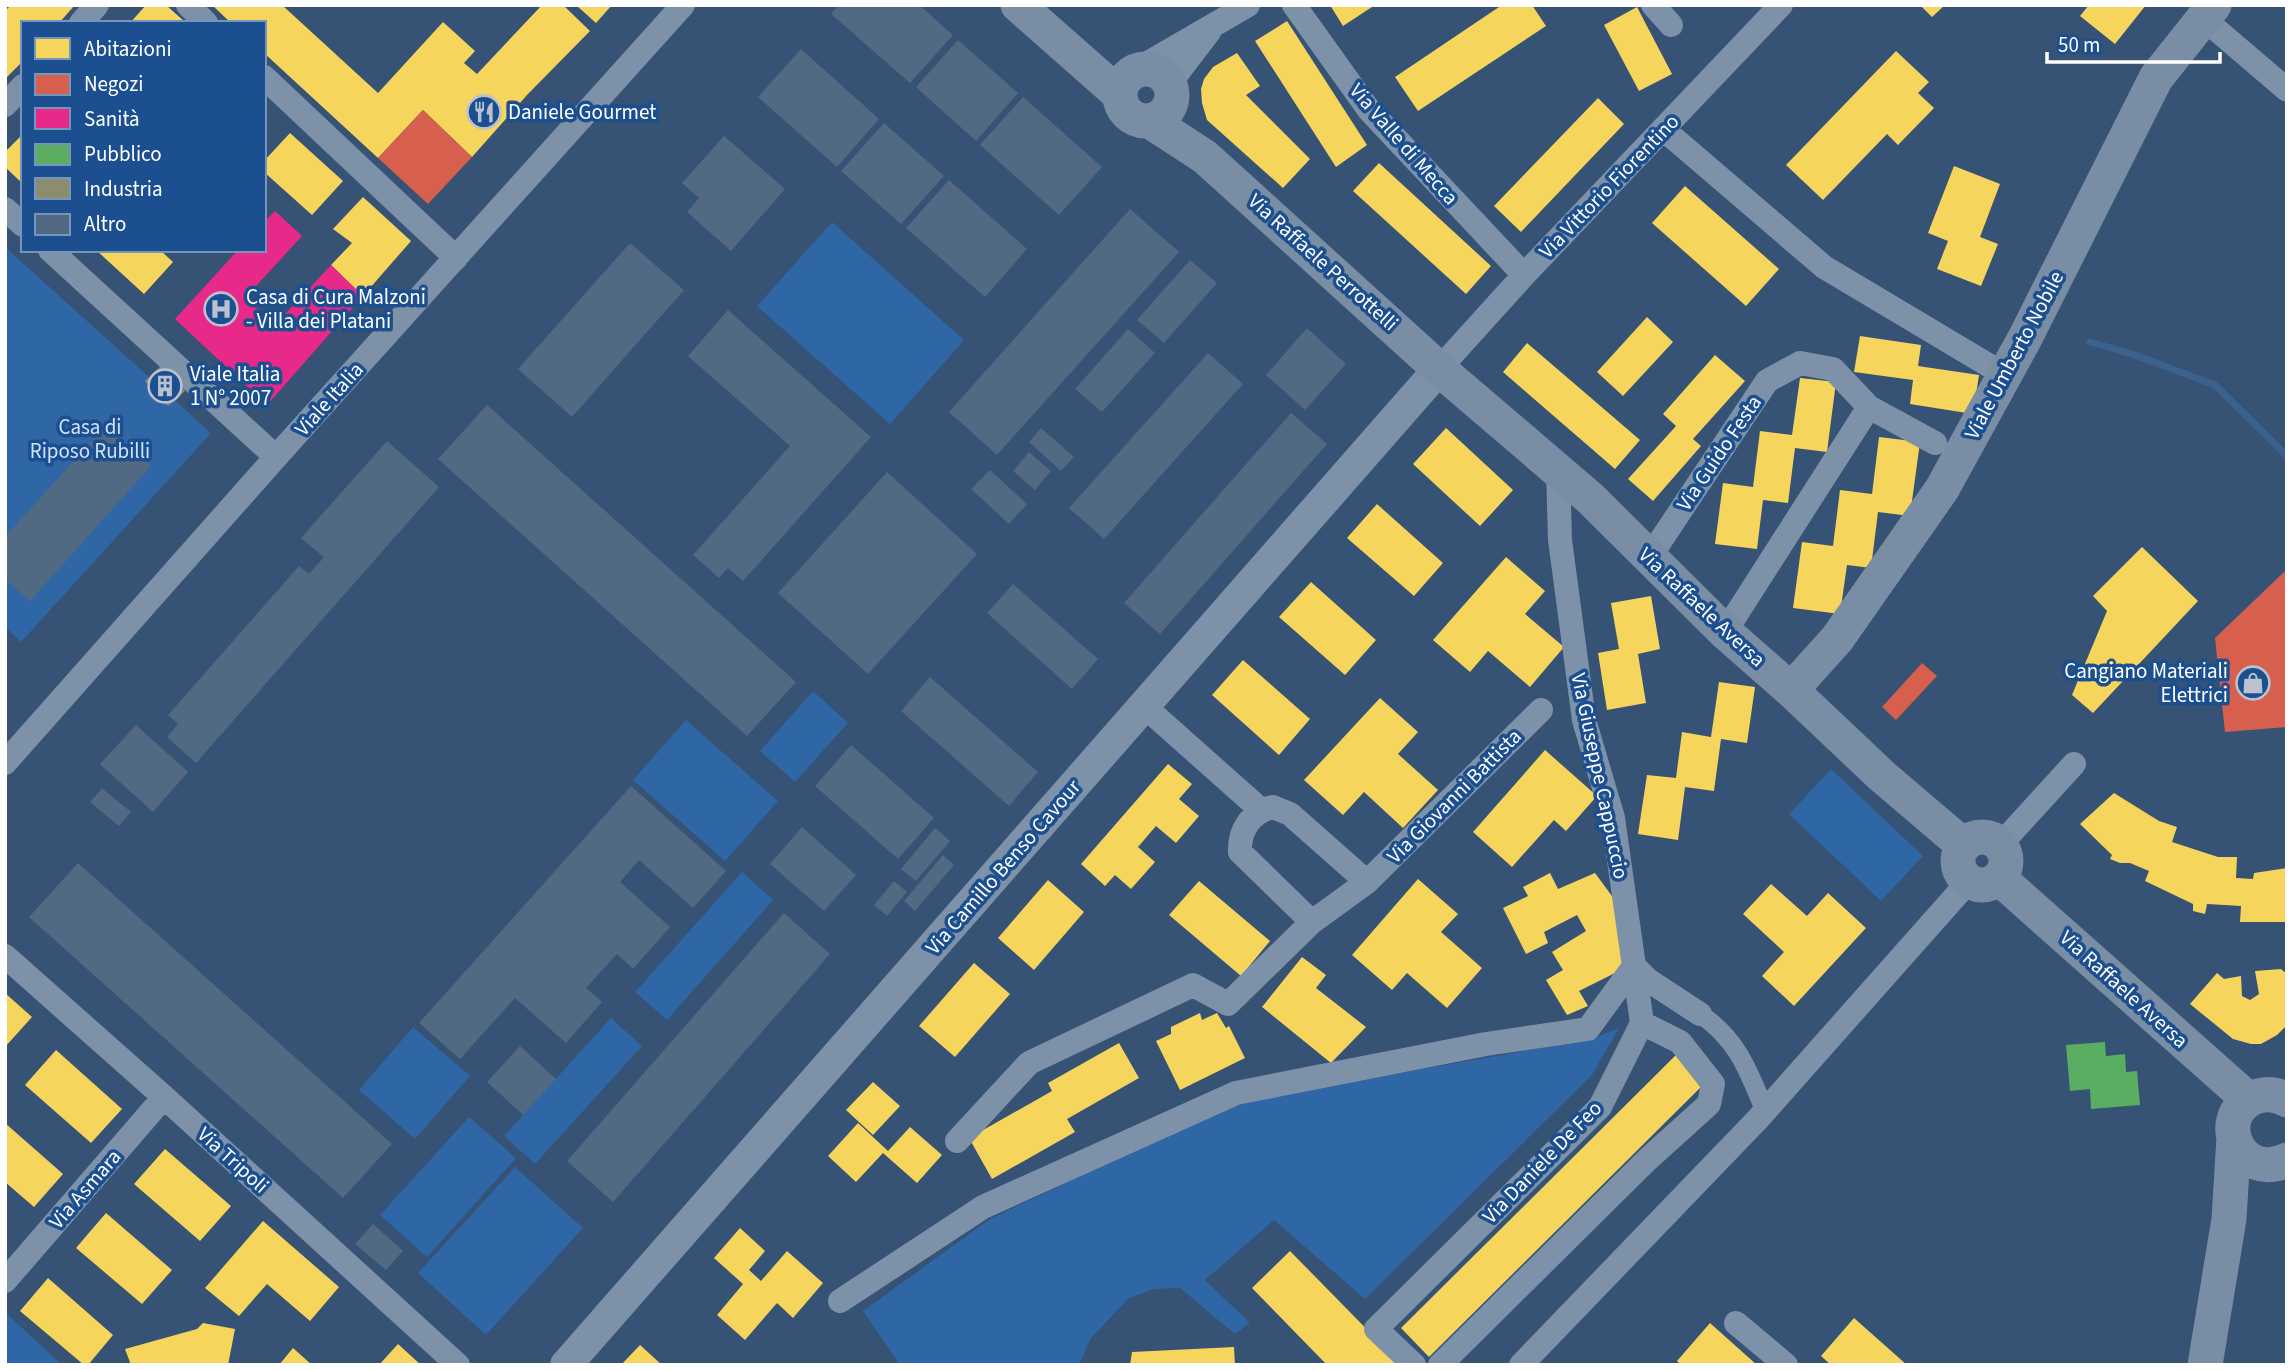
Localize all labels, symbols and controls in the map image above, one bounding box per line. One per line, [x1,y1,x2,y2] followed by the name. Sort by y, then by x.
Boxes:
[21,21,266,252] legend
[2047,21,2220,65] scale bar
[2058,30,2100,60] text: 50 m
[84,34,172,64] text: Abitazioni
[84,69,143,99] text: Negozi
[1343,76,1465,212] street label: Via Valle di Mecca
[465,93,503,131] restaurant icon: Daniele Gourmet
[508,97,656,127] place label: Daniele Gourmet
[84,104,140,134] text: Sanità
[1532,107,1686,265] street label: Via Vittorio Fiorentino
[84,139,162,169] text: Pubblico
[84,174,163,204] text: Industria
[1241,186,1405,338] street label: Via Raffaele Perrottelli
[84,209,126,239] text: Altro
[1957,266,2071,444] street label: Viale Umberto Nobile
[246,282,426,336] place label: Casa di Cura Malzoni - Villa dei Platani
[202,290,240,328] hospital icon: Casa di Cura Malzoni - Villa dei Platani
[288,355,370,443] street label: Viale Italia
[190,359,280,413] place label: Viale Italia 1 N° 2007
[146,367,184,405] building icon: Viale Italia 1 N° 2007
[1669,389,1769,517] street label: Via Guido Festa
[30,412,150,466] park label: Casa di Riposo Rubilli
[1632,540,1772,674] street label: Via Raffaele Aversa
[2064,656,2228,710] place label: Cangiano Materiali Elettrici
[2234,664,2272,702] shop icon: Cangiano Materiali Elettrici
[1563,670,1637,882] street label: Via Giuseppe Cappuccio
[1380,722,1528,870] street label: Via Giovanni Battista
[918,772,1088,961] street label: Via Camillo Benso Cavour
[2053,923,2195,1055] street label: Via Raffaele Aversa
[1475,1094,1609,1230] street label: Via Daniele De Feo
[191,1120,275,1200] street label: Via Tripoli
[42,1143,128,1235] street label: Via Asmara

